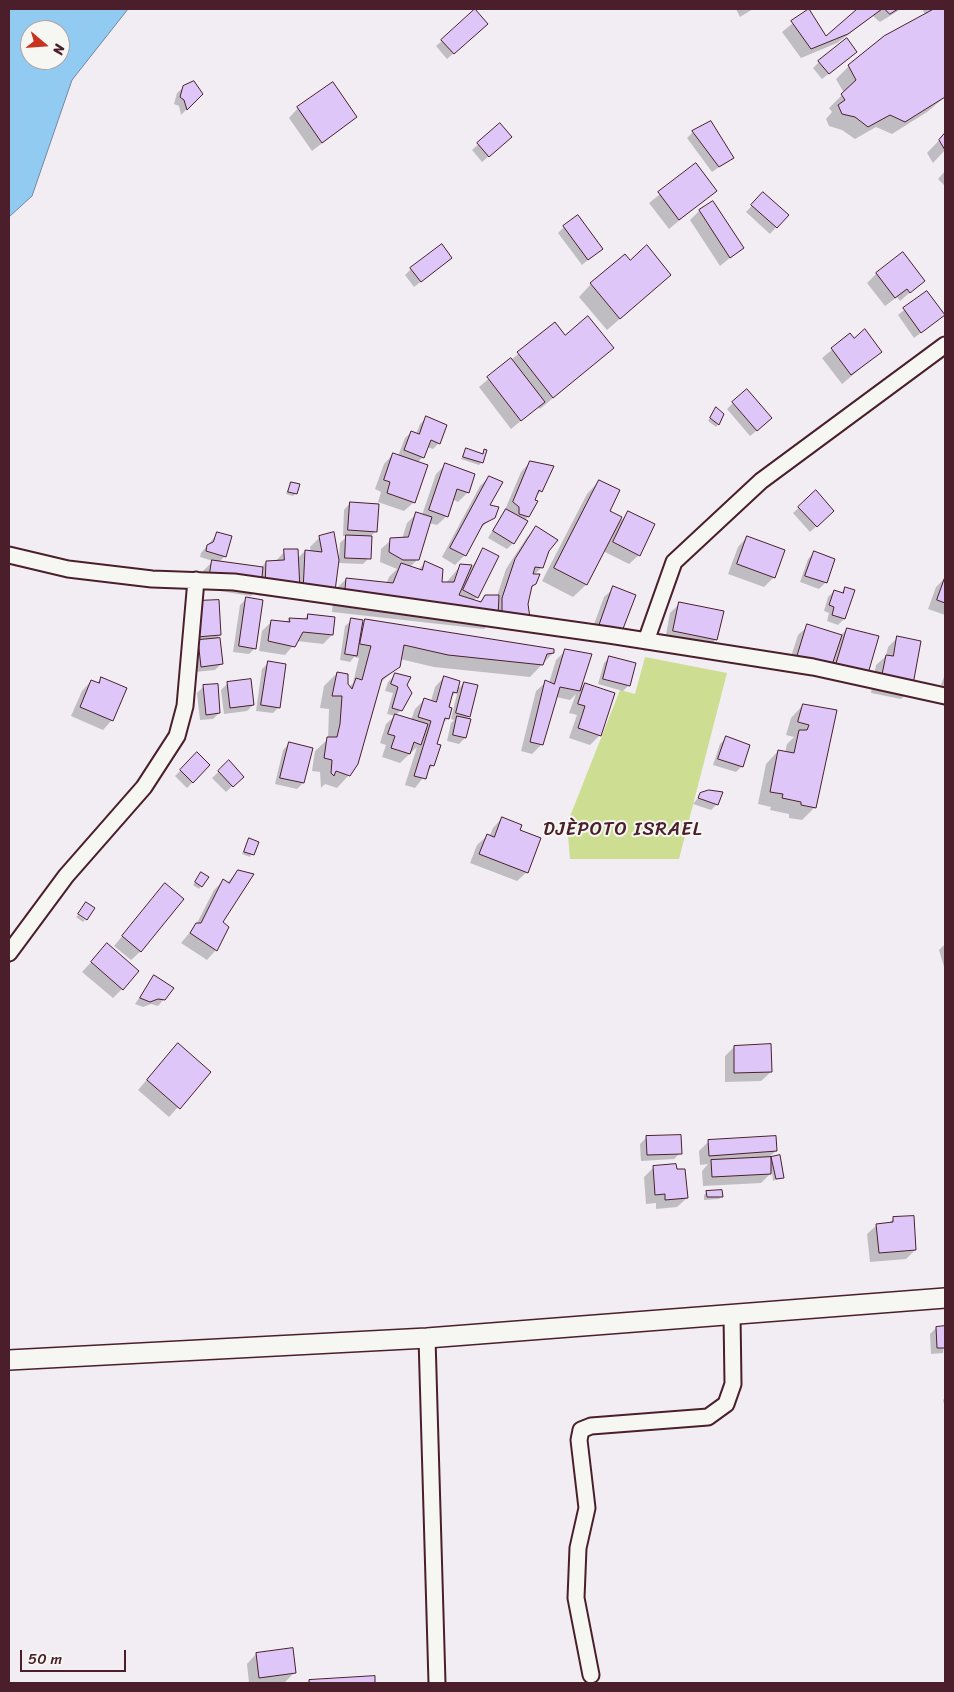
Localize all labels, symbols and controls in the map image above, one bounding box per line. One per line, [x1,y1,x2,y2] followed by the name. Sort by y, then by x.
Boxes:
[20,20,70,70] north arrow
[45,41,72,58] text: N
[542,819,704,841] district label: DJÈPOTO ISRAEL
[22,1640,129,1672] scale bar
[28,1646,62,1672] text: 50 m

